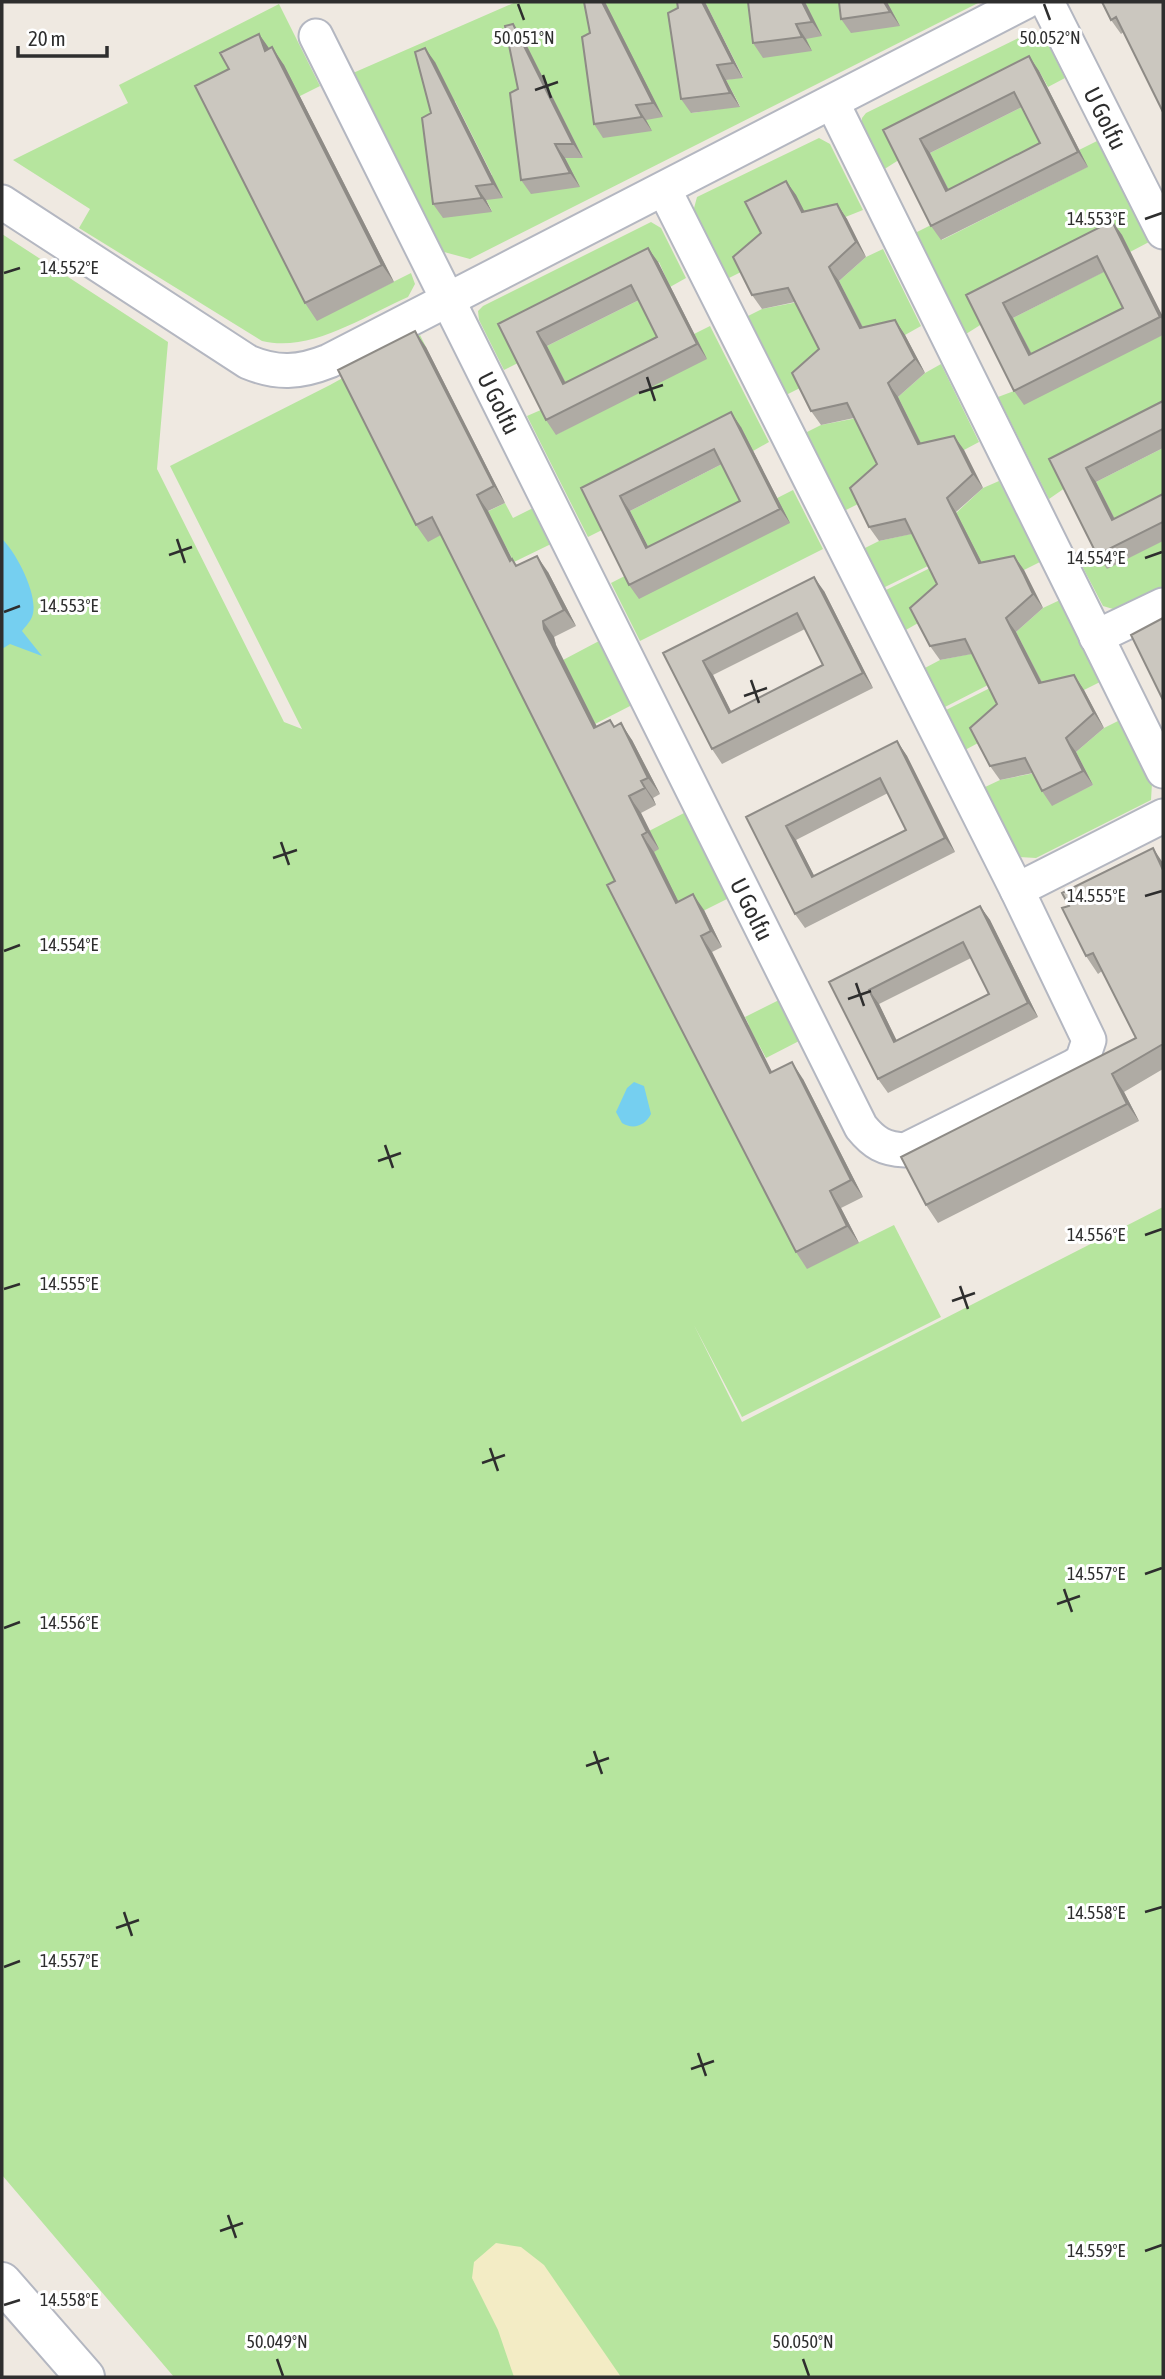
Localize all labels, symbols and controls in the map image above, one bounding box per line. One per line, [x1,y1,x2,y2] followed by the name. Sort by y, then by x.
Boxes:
[18,14,107,58] scale bar
[28,26,66,50] text: 20 m
[493,27,555,48] text: 50.051°N
[1019,27,1081,48] text: 50.052°N
[1079,82,1132,154] street label: U Golfu
[1067,208,1125,229] text: 14.553°E
[40,257,98,278] text: 14.552°E
[472,367,526,438] street label: U Golfu
[1067,547,1125,568] text: 14.554°E
[40,595,98,616] text: 14.553°E
[725,874,779,945] street label: U Golfu
[1067,885,1125,906] text: 14.555°E
[40,934,98,955] text: 14.554°E
[1067,1224,1125,1245] text: 14.556°E
[40,1273,98,1294] text: 14.555°E
[1067,1563,1125,1584] text: 14.557°E
[40,1612,98,1633] text: 14.556°E
[1067,1902,1125,1923] text: 14.558°E
[40,1950,98,1971] text: 14.557°E
[1067,2240,1125,2261] text: 14.559°E
[40,2289,98,2310] text: 14.558°E
[246,2331,308,2352] text: 50.049°N
[772,2331,834,2352] text: 50.050°N

